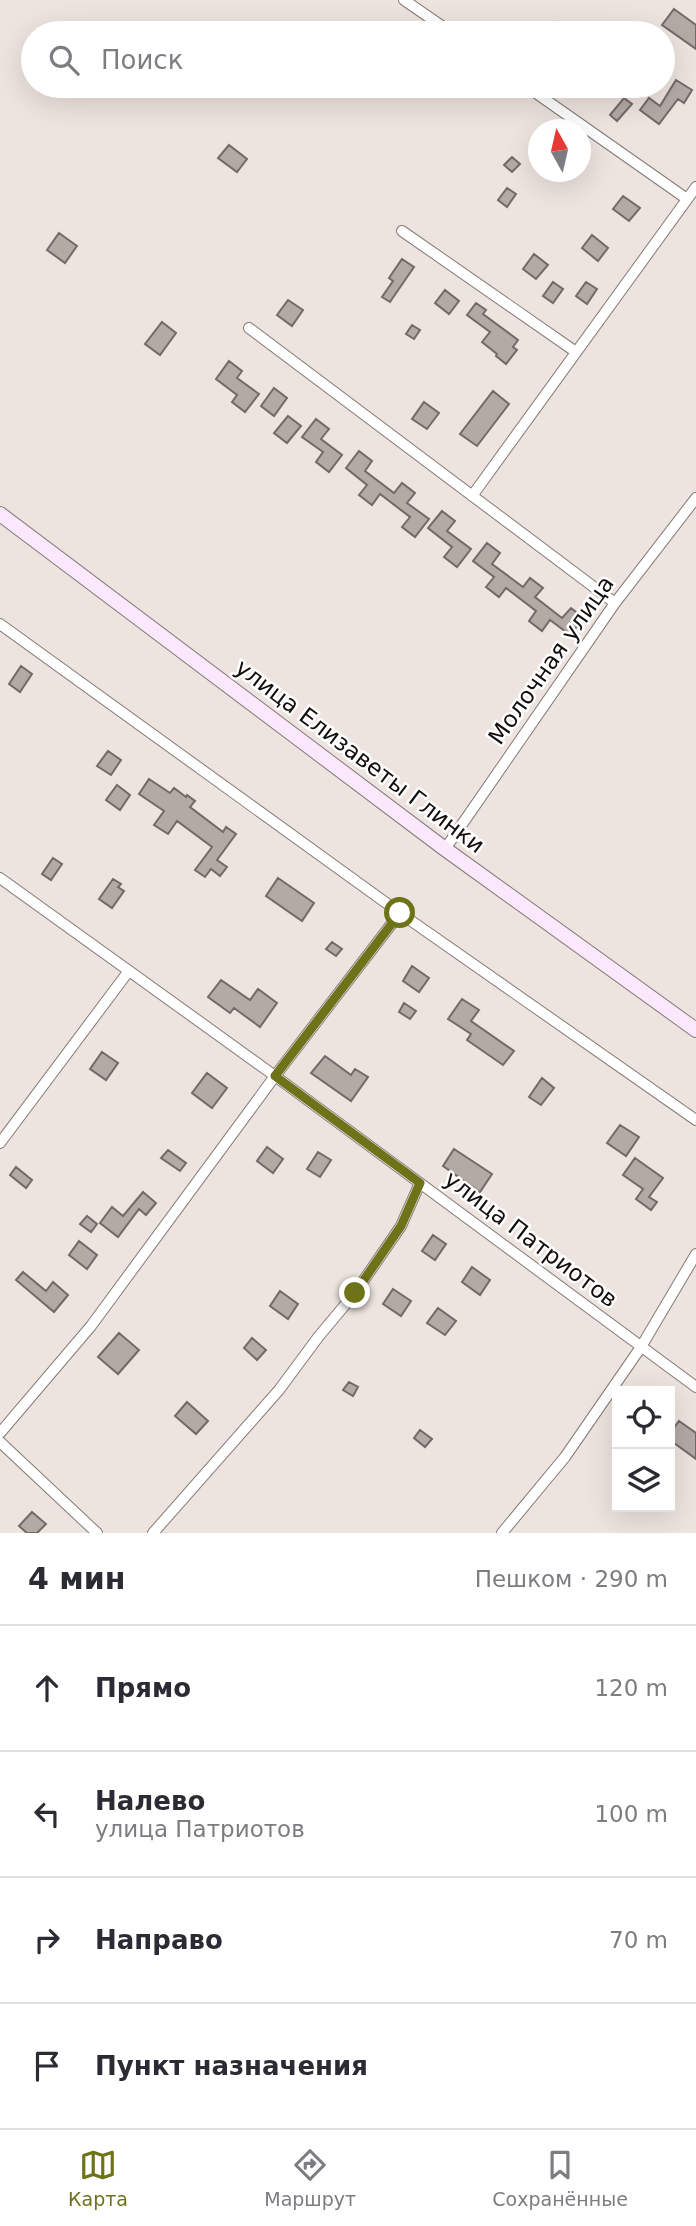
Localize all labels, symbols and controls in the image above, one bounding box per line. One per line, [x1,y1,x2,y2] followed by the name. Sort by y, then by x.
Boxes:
[21,21,675,98] search box
[45,41,83,79] icon: search
[101,45,183,75] text: Поиск
[528,119,591,182] north arrow
[483,571,619,749] street label: Молочная улица
[230,654,490,858] street label: улица Елизаветы Глинки
[384,897,415,928] route start
[439,1165,623,1313] street label: улица Патриотов
[339,1277,370,1308] route end
[612,1386,675,1512] map controls
[612,1386,675,1449] button: locate
[612,1449,675,1512] button: layers
[28,1561,126,1596] text: 4 мин
[475,1566,668,1592] text: Пешком · 290 m
[28,1669,66,1707] icon: ahead
[95,1673,191,1703] text: Прямо
[594,1675,668,1701] text: 120 m
[95,1786,205,1816] text: Налево
[28,1795,66,1833] icon: left
[594,1801,668,1827] text: 100 m
[95,1816,305,1842] text: улица Патриотов
[28,1921,66,1959] icon: right
[95,1925,223,1955] text: Направо
[609,1927,668,1953] text: 70 m
[28,2047,66,2085] icon: arrive
[95,2051,368,2081] text: Пункт назначения
[68,2146,128,2210] tab: Карта
[264,2146,356,2210] tab: Маршрут
[492,2146,628,2210] tab: Сохранённые

